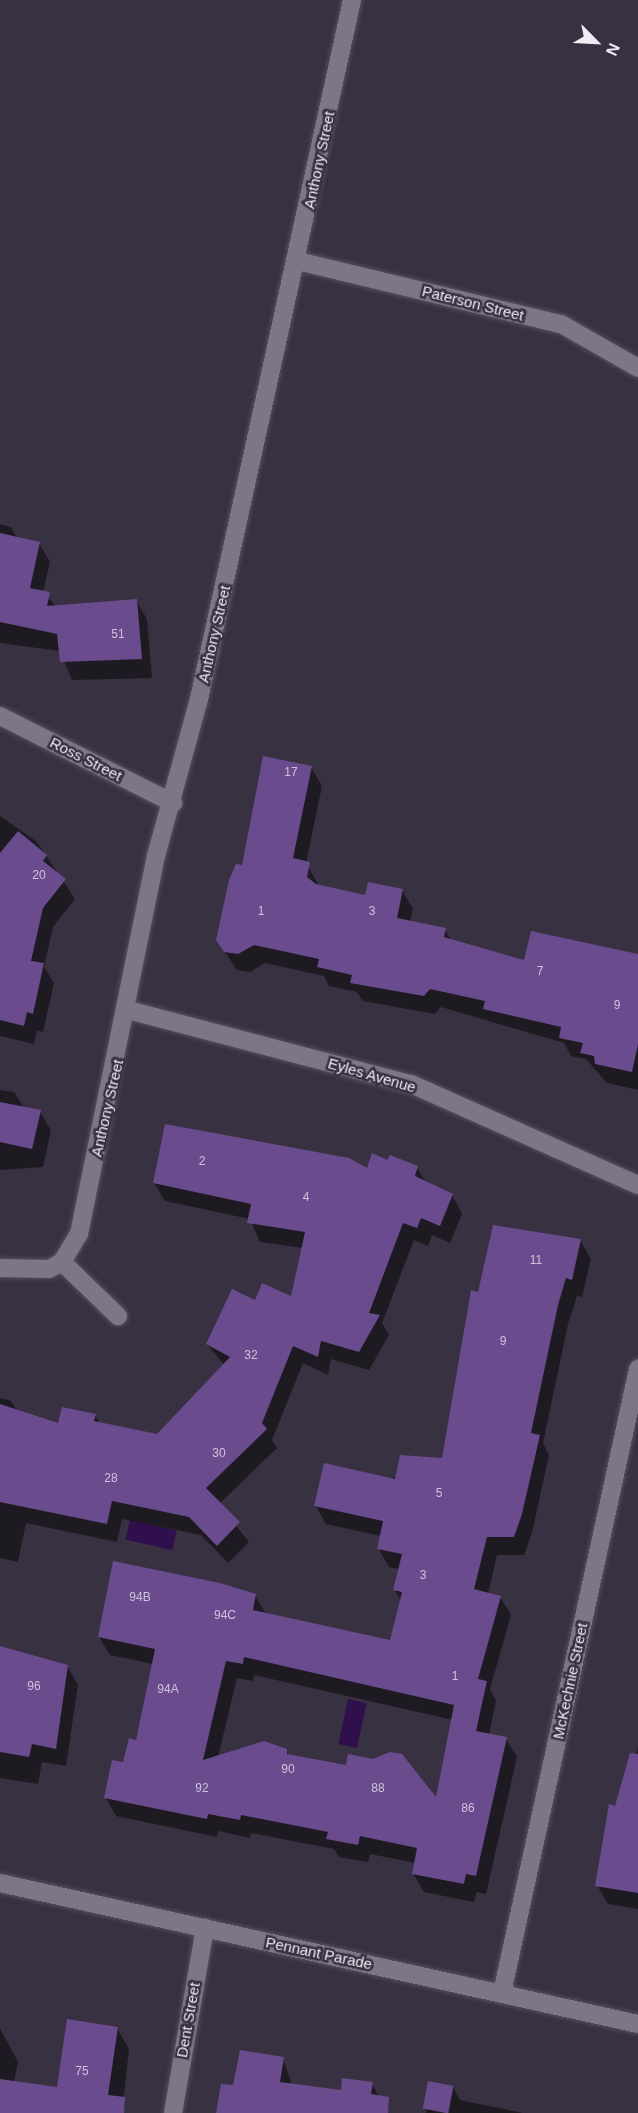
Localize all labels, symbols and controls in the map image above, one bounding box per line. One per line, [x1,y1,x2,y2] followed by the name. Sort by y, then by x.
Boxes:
[566,12,626,72] north arrow
[603,41,623,58] text: N
[300,110,338,210] street label: Anthony Street
[420,282,526,324] street label: Paterson Street
[194,584,234,684] street label: Anthony Street
[111,628,125,642] house number: 51
[47,733,125,785] street label: Ross Street
[284,766,298,780] house number: 17
[32,869,46,883] house number: 20
[258,905,264,919] house number: 1
[369,905,375,919] house number: 3
[537,965,543,979] house number: 7
[614,999,620,1013] house number: 9
[326,1054,418,1096] street label: Eyles Avenue
[87,1058,127,1158] street label: Anthony Street
[199,1155,205,1169] house number: 2
[303,1191,309,1205] house number: 4
[530,1254,542,1268] house number: 11
[500,1335,506,1349] house number: 9
[244,1349,258,1363] house number: 32
[212,1447,226,1461] house number: 30
[104,1472,118,1486] house number: 28
[436,1487,442,1501] house number: 5
[420,1569,426,1583] house number: 3
[129,1591,151,1605] house number: 94B
[214,1609,236,1623] house number: 94C
[549,1621,591,1741] street label: McKechnie Street
[452,1670,458,1684] house number: 1
[27,1680,41,1694] house number: 96
[157,1683,179,1697] house number: 94A
[281,1763,295,1777] house number: 90
[195,1782,209,1796] house number: 92
[371,1782,385,1796] house number: 88
[461,1802,475,1816] house number: 86
[264,1933,374,1973] street label: Pennant Parade
[173,1981,203,2059] street label: Dent Street
[75,2065,89,2079] house number: 75

